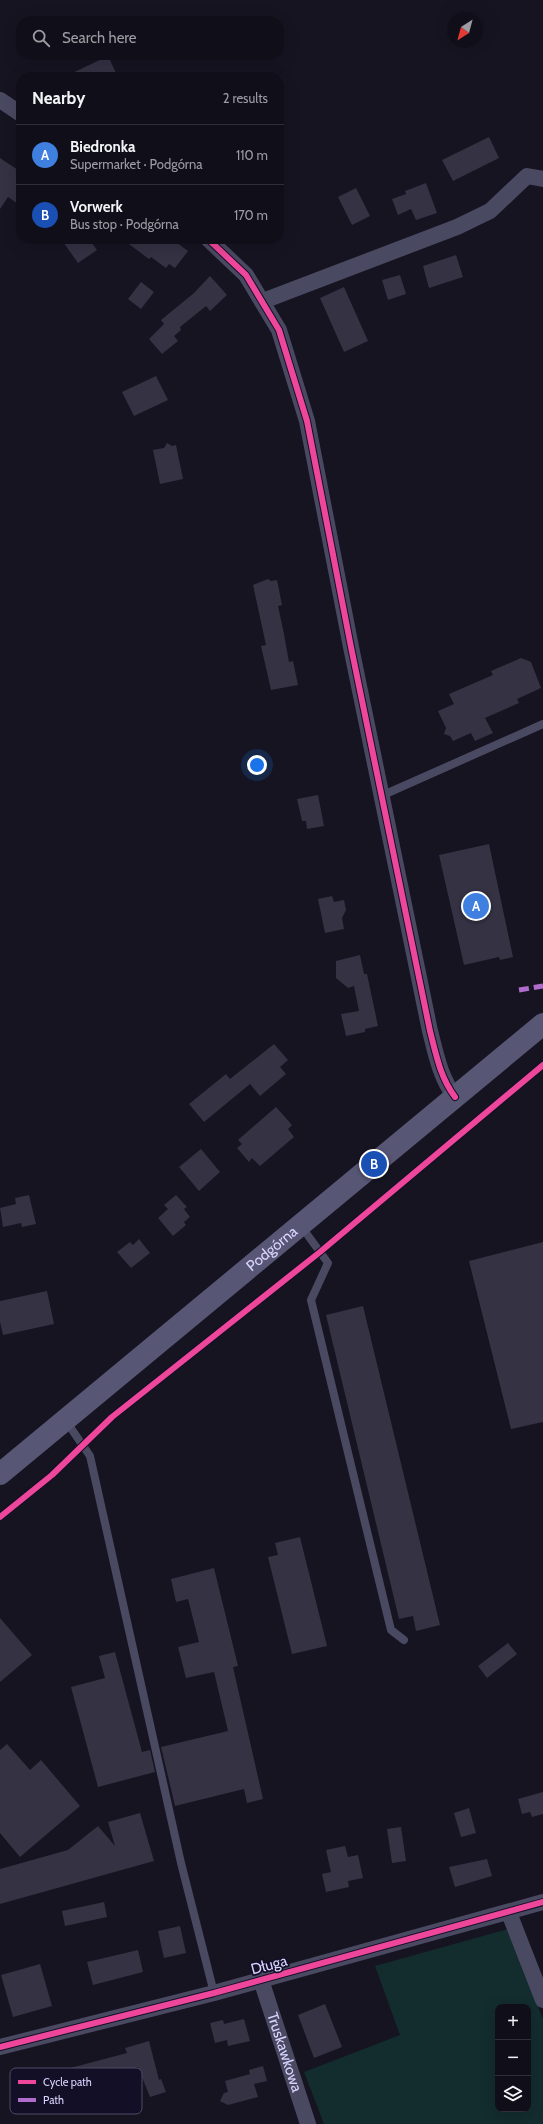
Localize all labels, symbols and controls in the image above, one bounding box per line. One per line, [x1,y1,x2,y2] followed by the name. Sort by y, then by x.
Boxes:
[447,12,483,48] north arrow
[16,16,284,60] search box
[30,27,52,49] icon: search
[62,29,137,47] text: Search here
[32,88,85,108] text: Nearby
[223,90,268,106] text: 2 results
[70,138,136,156] text: Biedronka
[41,147,49,163] text: A
[236,147,268,163] text: 110 m
[70,156,202,172] text: Supermarket · Podgórna
[70,198,123,216] text: Vorwerk
[41,207,49,223] text: B
[234,207,268,223] text: 170 m
[70,216,179,232] text: Bus stop · Podgórna
[247,755,267,775] your location
[463,891,489,921] pin: A
[361,1149,387,1179] pin: B
[243,1222,302,1275] street label: Podgórna
[249,1951,290,1978] street label: Długa
[495,2004,531,2112] map controls
[495,2004,531,2040] button: +
[263,2010,306,2095] street label: Truskawkowa
[495,2040,531,2076] button: −
[10,2068,142,2114] legend
[43,2075,92,2089] text: Cycle path
[495,2076,531,2112] button: layers
[43,2093,64,2107] text: Path

